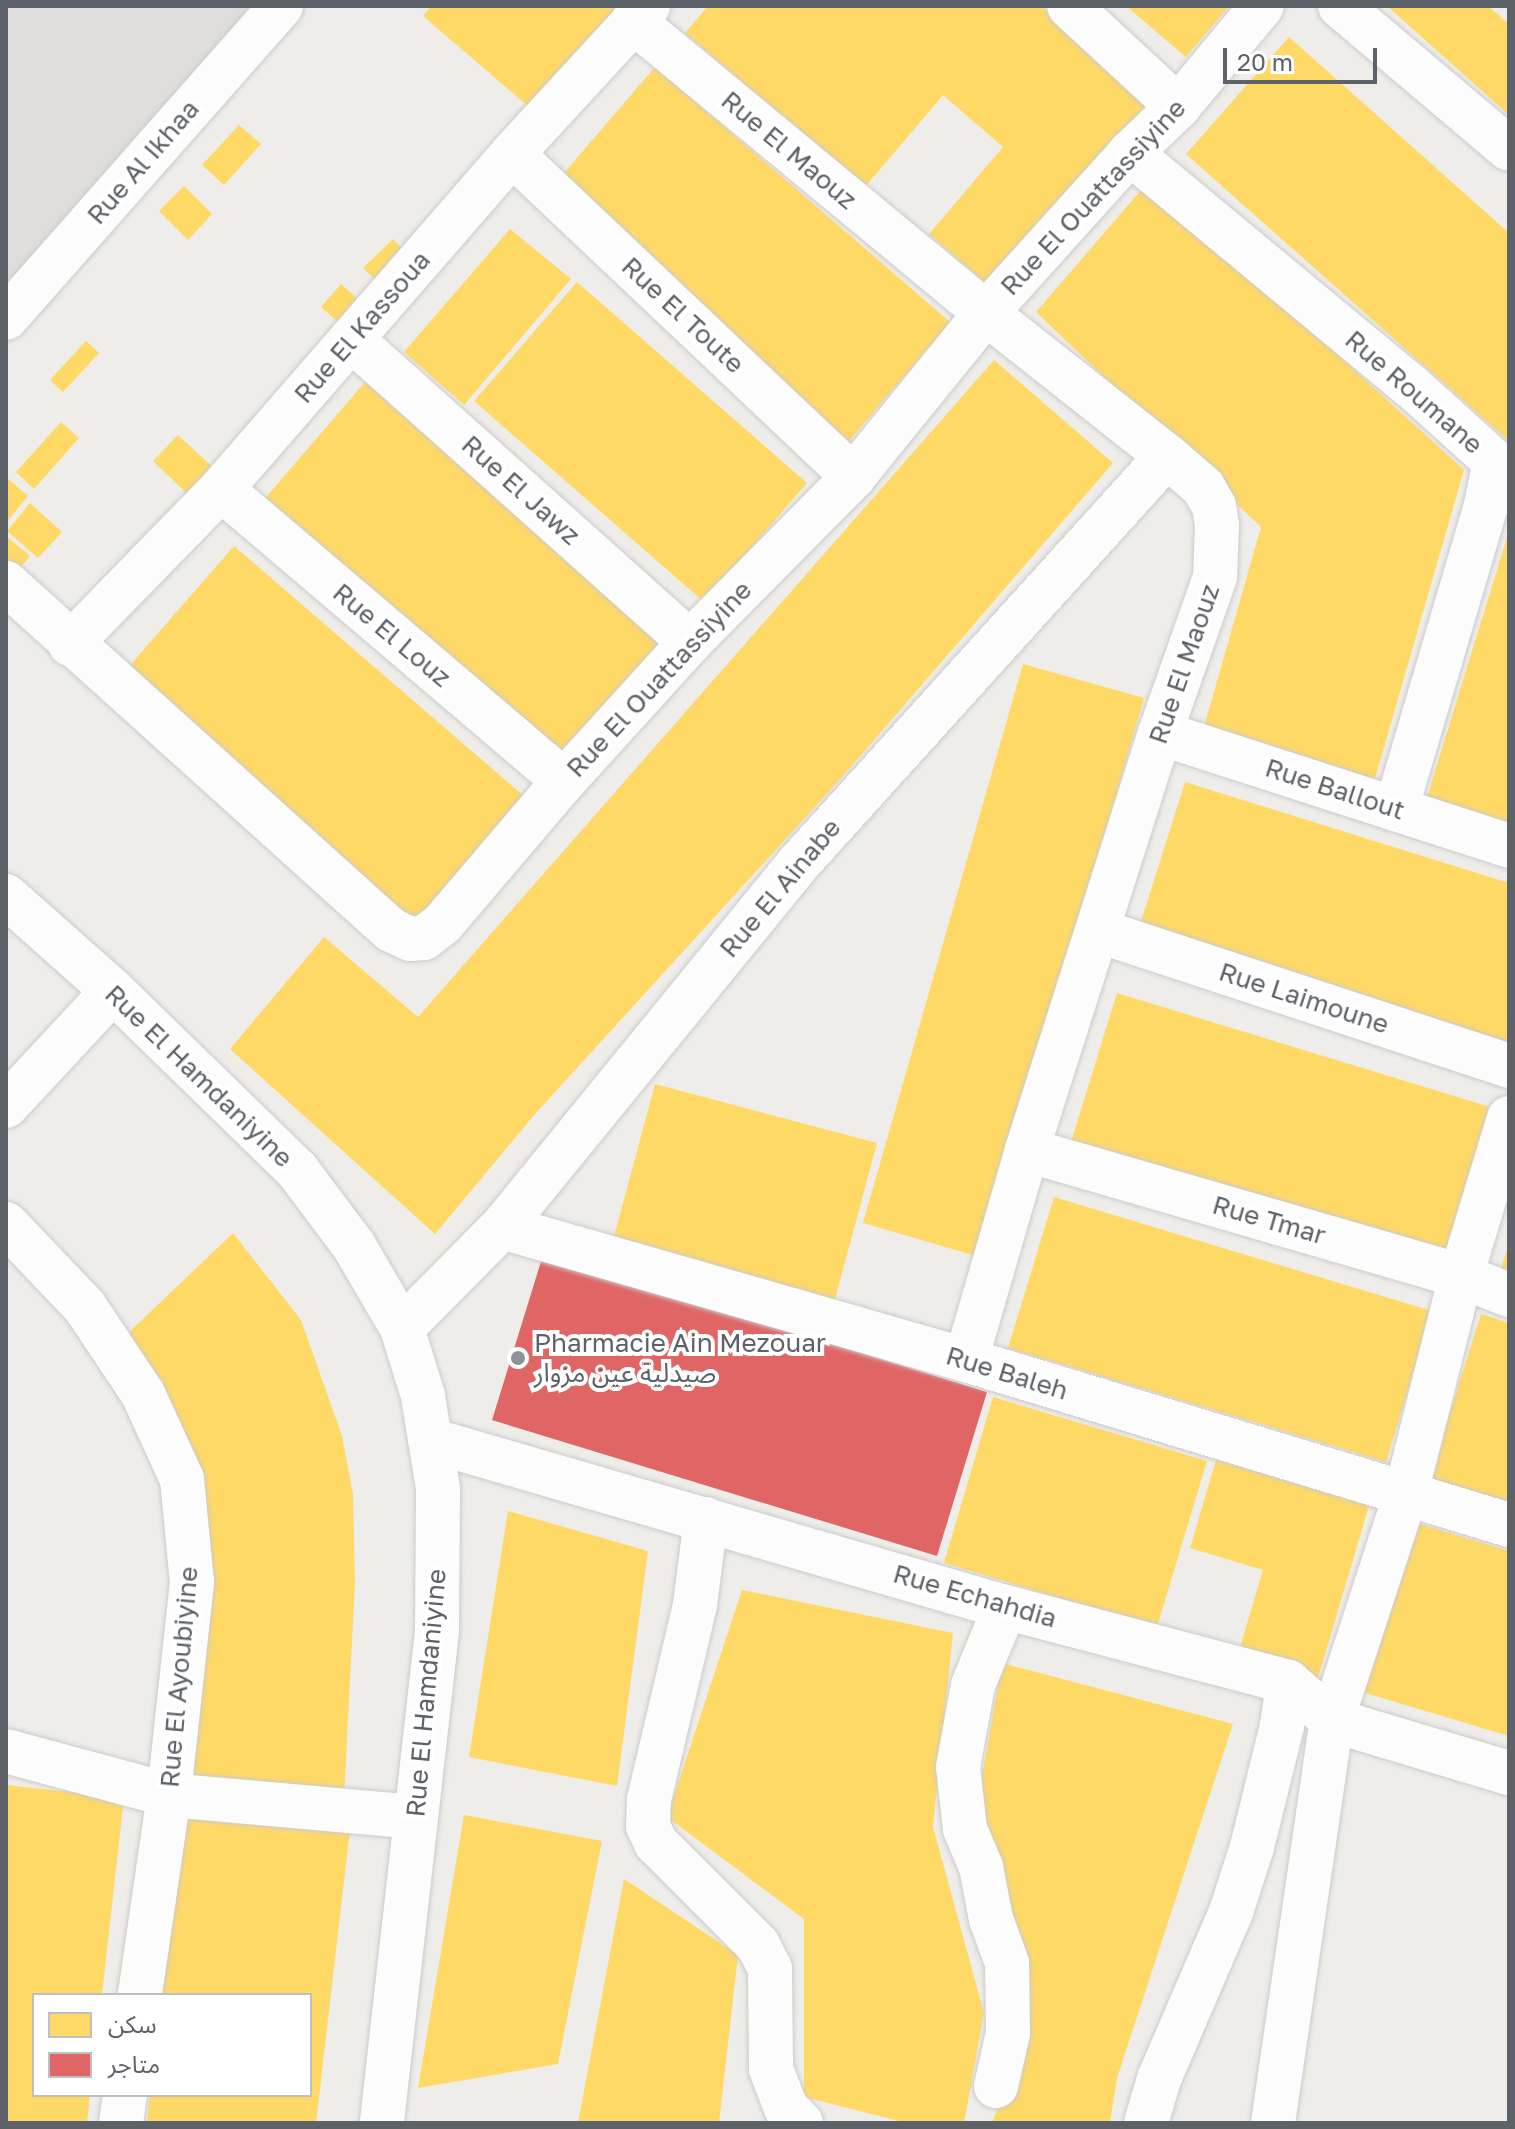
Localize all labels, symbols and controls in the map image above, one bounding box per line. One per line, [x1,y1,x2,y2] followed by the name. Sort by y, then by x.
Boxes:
[1227,32,1381,82] scale bar
[1237,47,1293,76] text: 20 m
[715,84,863,216] street label: Rue El Maouz
[994,92,1192,302] street label: Rue El Ouattassiyine
[81,93,205,231] street label: Rue Al Ikhaa
[288,245,436,409] street label: Rue El Kassoua
[615,250,751,380] street label: Rue El Toute
[1339,324,1489,460] street label: Rue Roumane
[455,429,587,551] street label: Rue El Jawz
[560,574,758,784] street label: Rue El Ouattassiyine
[327,577,457,693] street label: Rue El Louz
[1142,580,1226,748] street label: Rue El Maouz
[1261,752,1409,826] street label: Rue Ballout
[713,812,847,964] street label: Rue El Ainabe
[1215,956,1393,1040] street label: Rue Laimoune
[99,978,299,1174] street label: Rue El Hamdaniyine
[1209,1189,1329,1251] street label: Rue Tmar
[534,1327,826,1388] place label: Pharmacie Ain Mezouar صيدلية عين مزوار
[942,1340,1072,1406] street label: Rue Baleh
[509,1349,527,1367] marker: Pharmacie Ain Mezouar صيدلية عين مزوار
[890,1558,1060,1634] street label: Rue Echahdia
[154,1565,204,1789] street label: Rue El Ayoubiyine
[400,1568,452,1818] street label: Rue El Hamdaniyine
[32,1993,312,2097] legend
[108,2009,157,2038] text: سكن
[108,2049,160,2078] text: متاجر

